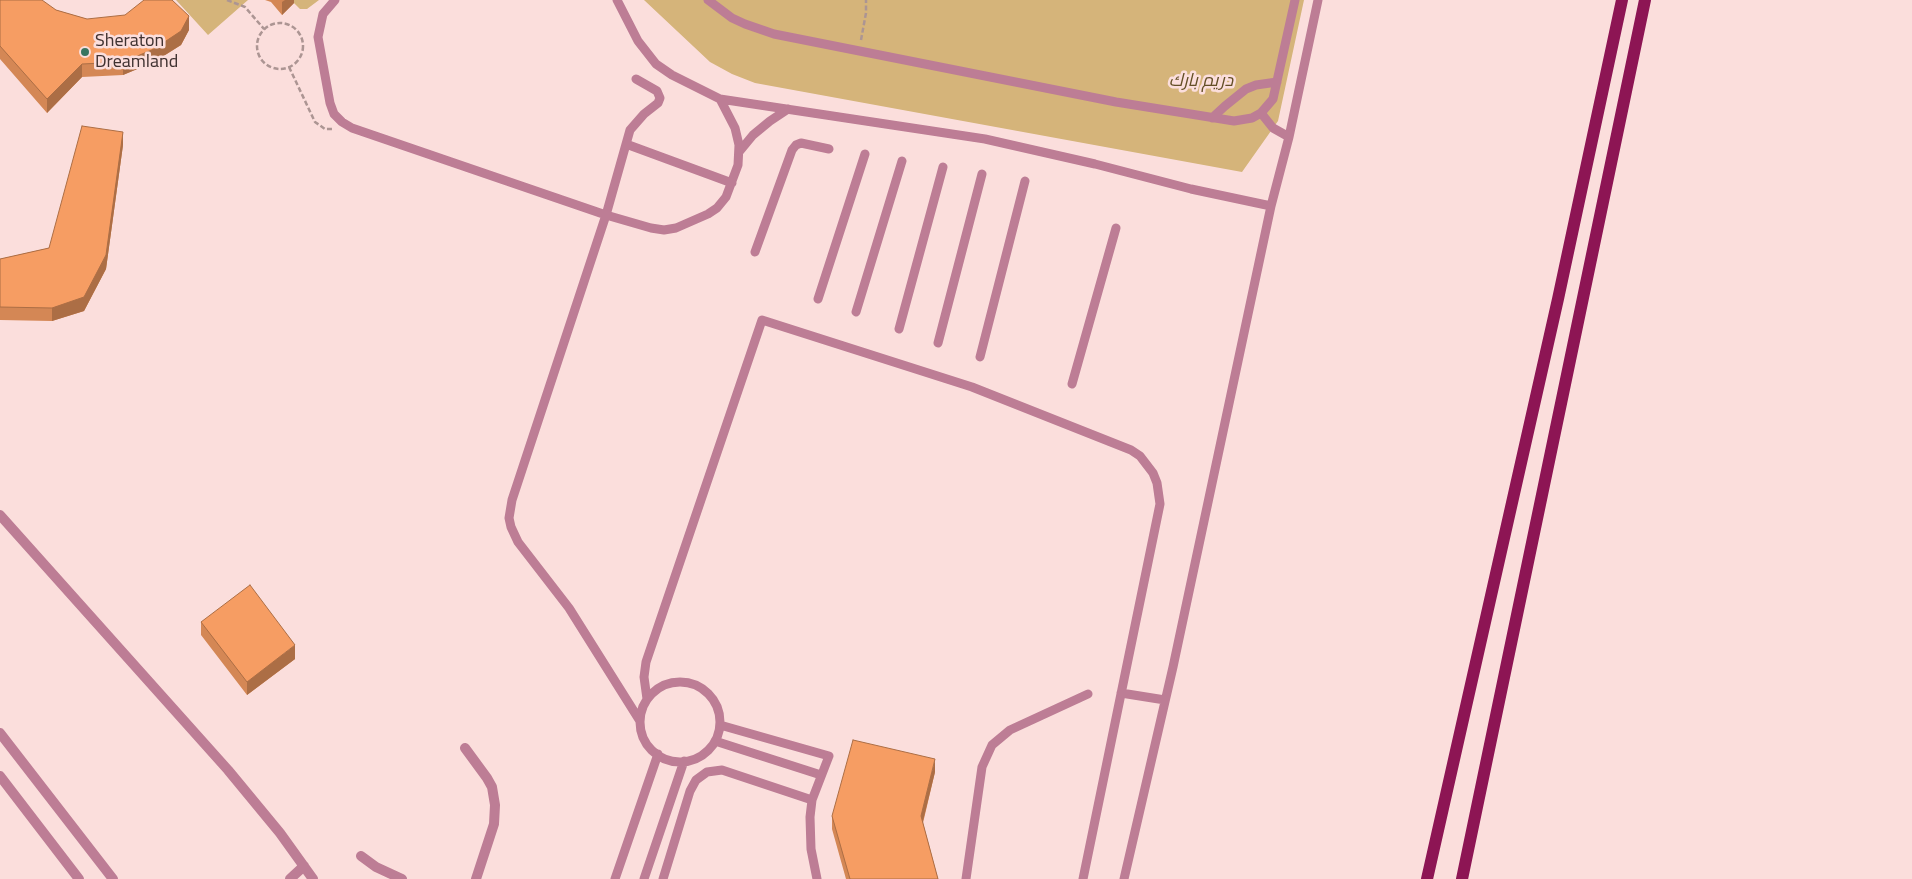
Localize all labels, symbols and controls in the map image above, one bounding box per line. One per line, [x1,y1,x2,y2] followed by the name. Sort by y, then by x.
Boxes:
[95,31,178,74] place label: Sheraton Dreamland
[79,46,91,58] marker: Sheraton Dreamland
[1169,71,1233,93] park label: دريم بارك

